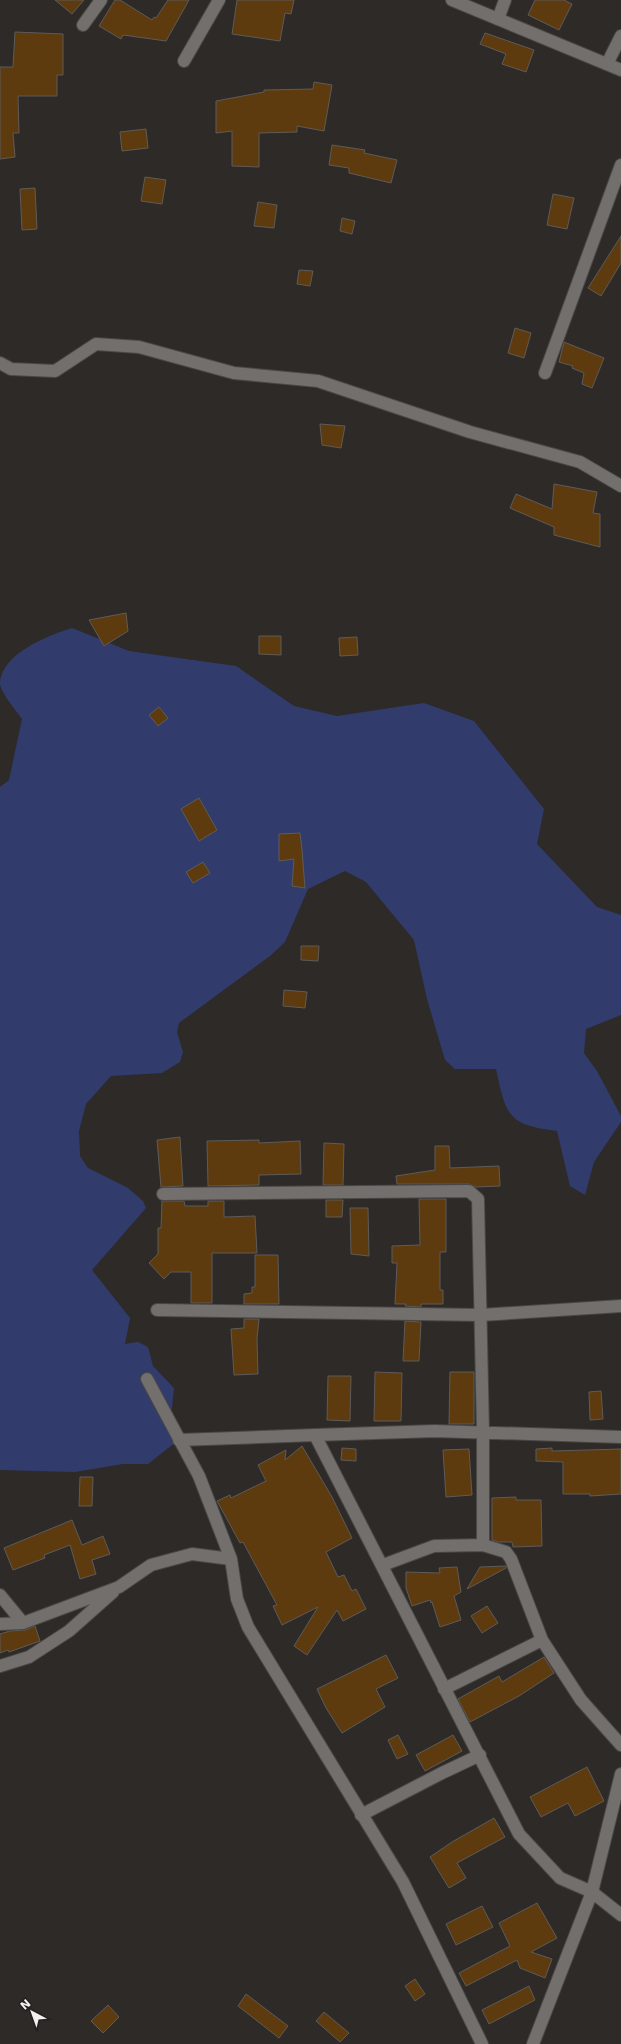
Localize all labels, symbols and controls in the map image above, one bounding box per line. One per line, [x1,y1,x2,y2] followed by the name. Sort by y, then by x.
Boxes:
[12,1992,52,2032] north arrow
[18,1997,34,2013] text: N

